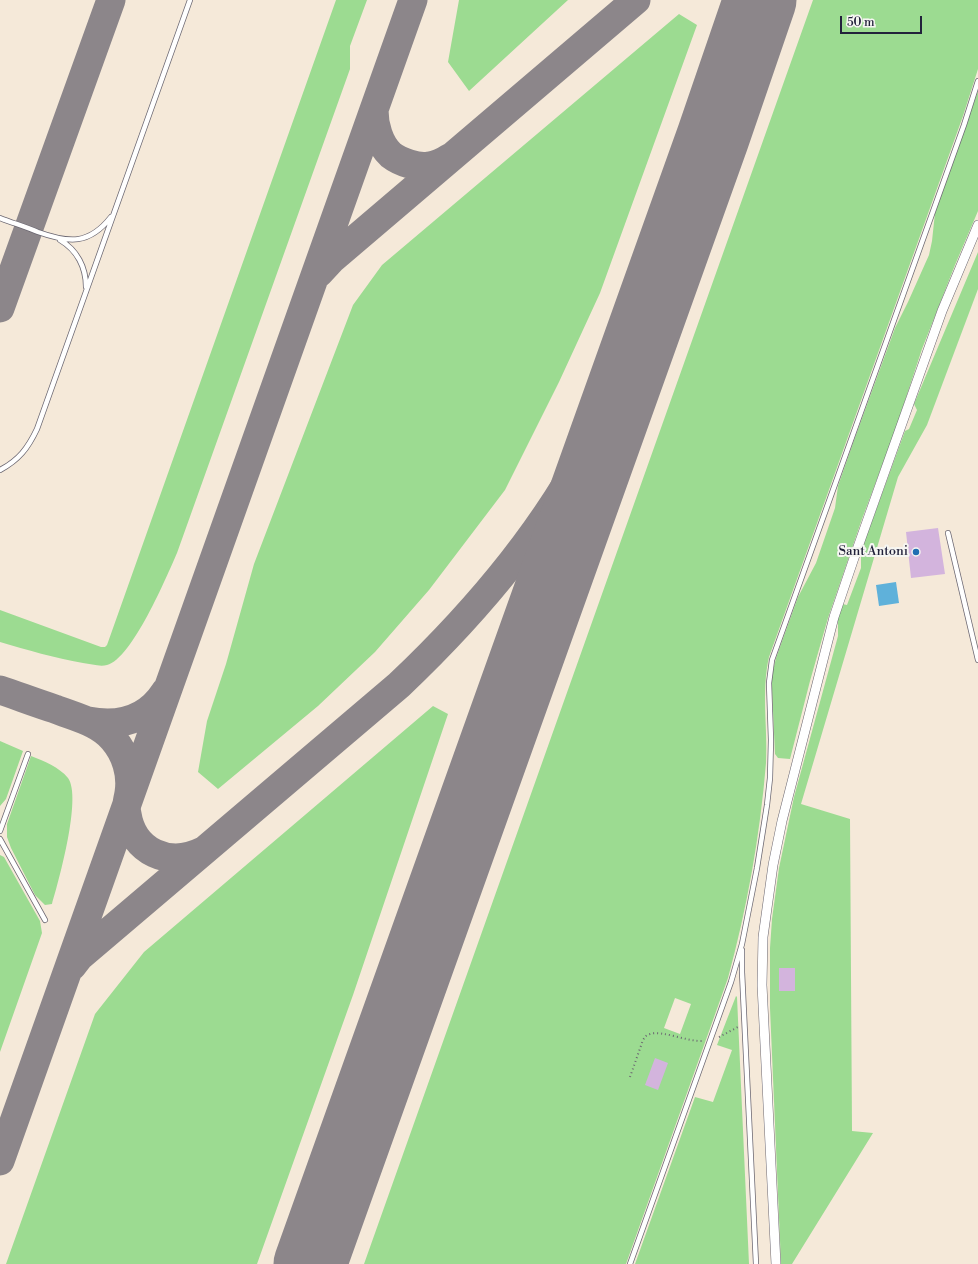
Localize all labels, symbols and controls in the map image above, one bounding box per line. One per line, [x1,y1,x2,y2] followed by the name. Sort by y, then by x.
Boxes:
[842,8,924,34] scale bar
[847,15,875,30] text: 50 m
[838,544,908,560] place label: Sant Antoni
[911,547,921,557] marker: Sant Antoni

